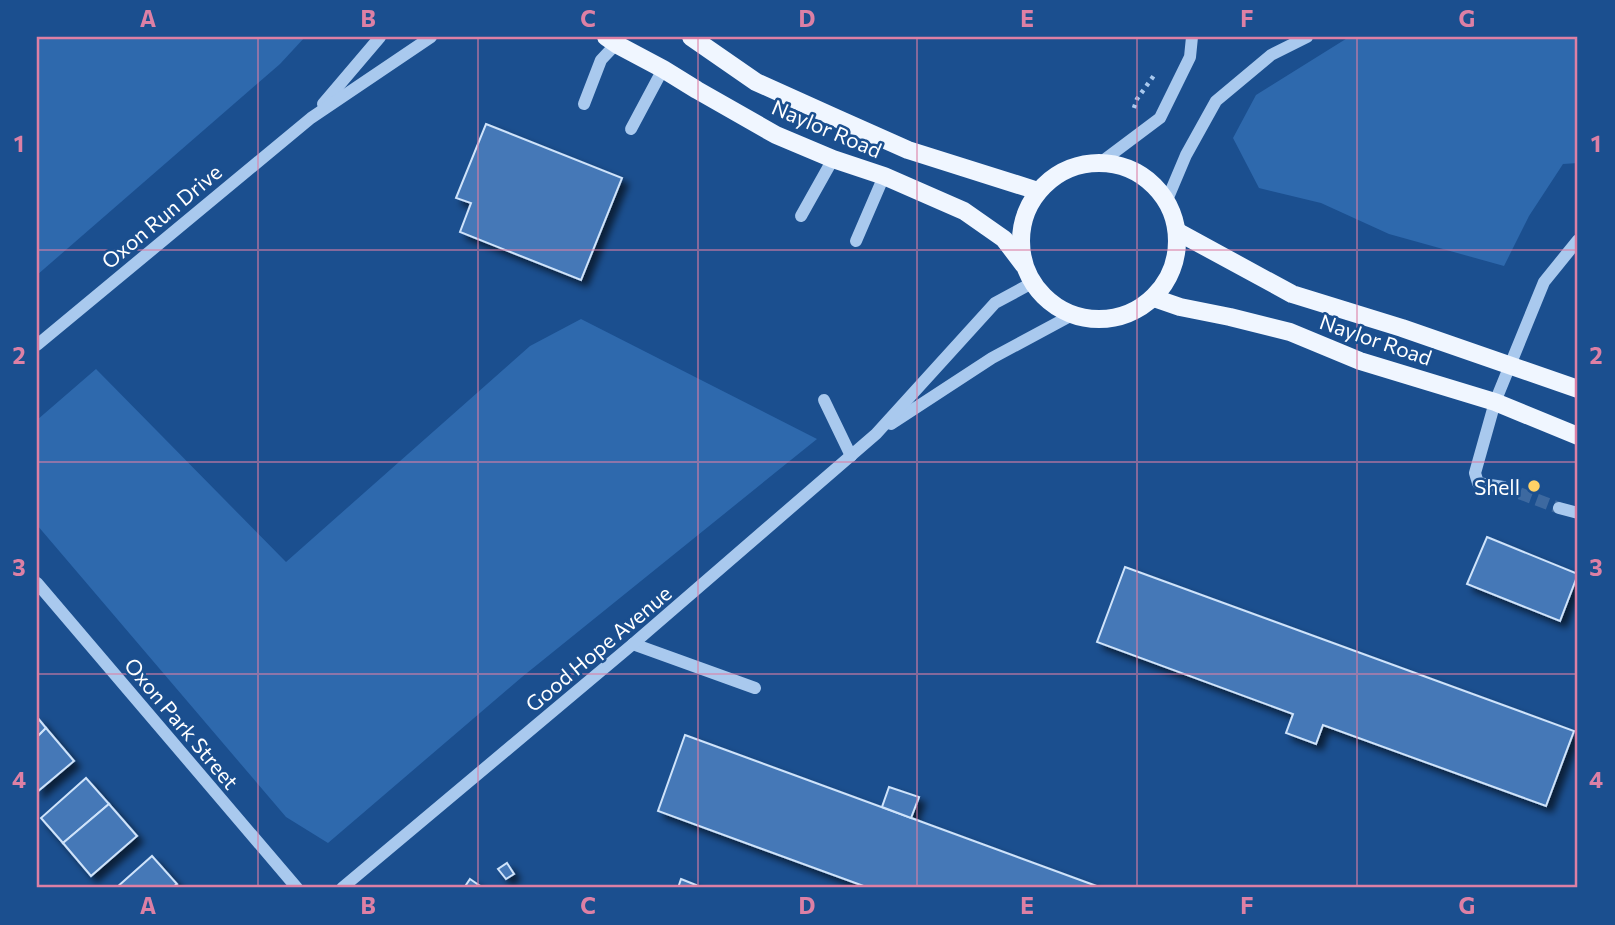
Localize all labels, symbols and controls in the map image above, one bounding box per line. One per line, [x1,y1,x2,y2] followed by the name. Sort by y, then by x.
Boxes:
[140,4,157,32] text: A
[360,4,376,32] text: B
[580,4,596,32] text: C
[799,4,816,32] text: D
[1020,4,1034,32] text: E
[1240,4,1254,32] text: F
[1459,4,1475,32] text: G
[768,94,886,162] street label: Naylor Road
[14,129,24,157] text: 1
[1591,129,1601,157] text: 1
[96,159,226,273] street label: Oxon Run Drive
[1317,308,1435,370] street label: Naylor Road
[12,341,26,369] text: 2
[1589,341,1603,369] text: 2
[1474,474,1520,499] place label: Shell
[1526,478,1542,494] marker: Shell
[12,553,26,581] text: 3
[1589,553,1603,581] text: 3
[520,580,676,716] street label: Good Hope Avenue
[120,652,244,794] street label: Oxon Park Street
[12,765,26,793] text: 4
[1589,765,1603,793] text: 4
[140,891,157,919] text: A
[360,891,376,919] text: B
[580,891,596,919] text: C
[799,891,816,919] text: D
[1020,891,1034,919] text: E
[1240,891,1254,919] text: F
[1459,891,1475,919] text: G

